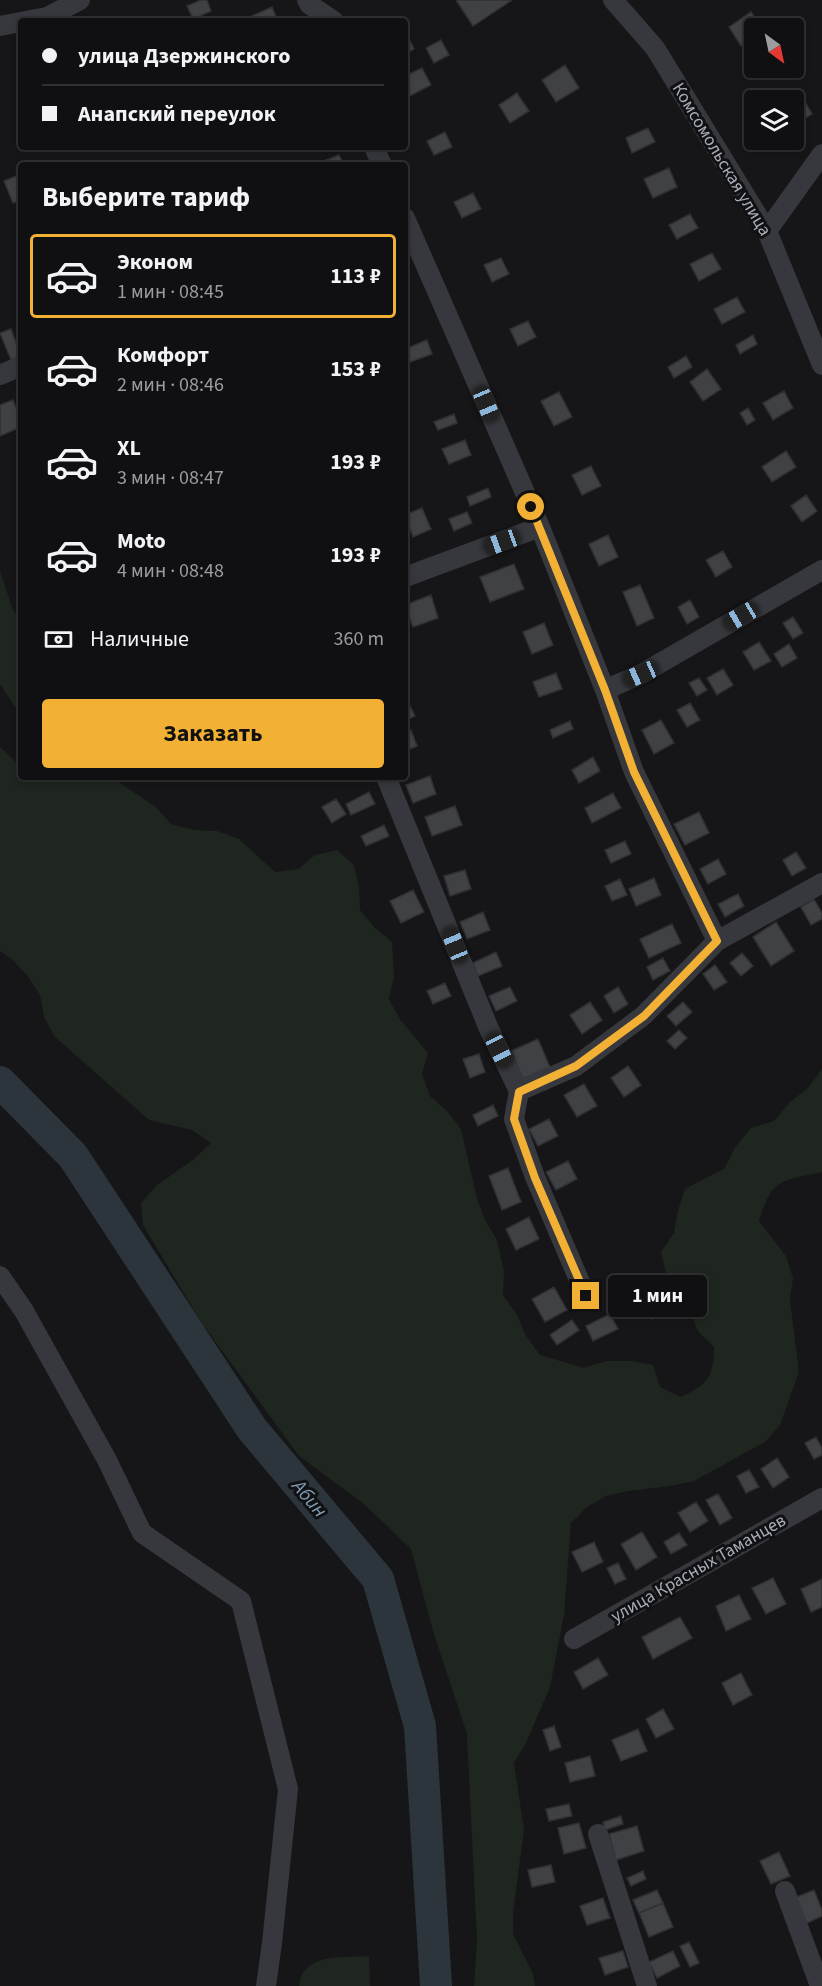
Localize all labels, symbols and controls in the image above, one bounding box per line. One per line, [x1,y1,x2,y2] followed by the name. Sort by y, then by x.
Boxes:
[744,18,804,78] north arrow
[744,18,804,150] map controls
[78,40,290,72] text: улица Дзержинского
[666,78,777,241] street label: Комсомольская улица
[744,90,804,150] button: layers
[78,98,276,130] text: Анапский переулок
[42,178,250,217] text: Выберите тариф
[117,246,193,278] text: Эконом
[45,249,99,303] icon: car
[330,260,381,292] text: 113 ₽
[117,278,224,306] text: 1 мин · 08:45
[117,339,209,371] text: Комфорт
[45,342,99,396] icon: car
[330,353,381,385] text: 153 ₽
[117,371,224,399] text: 2 мин · 08:46
[471,384,501,424] car
[117,432,141,464] text: XL
[45,435,99,489] icon: car
[330,446,381,478] text: 193 ₽
[117,464,224,492] text: 3 мин · 08:47
[517,493,544,520] route start
[117,525,166,557] text: Moto
[482,527,522,557] car
[45,528,99,582] icon: car
[330,539,381,571] text: 193 ₽
[117,557,224,585] text: 4 мин · 08:48
[721,599,761,633] car
[42,623,75,656] icon: cash
[90,623,189,655] text: Наличные
[334,625,384,653] text: 360 m
[621,658,661,690] car
[42,699,384,768] button: Заказать
[440,925,470,965] car
[483,1030,515,1070] car
[607,1275,706,1317] callout: 1 мин
[572,1282,599,1309] route end
[632,1282,683,1310] text: 1 мин
[284,1472,334,1524] water label: Абин
[606,1508,790,1629] street label: улица Красных Таманцев

